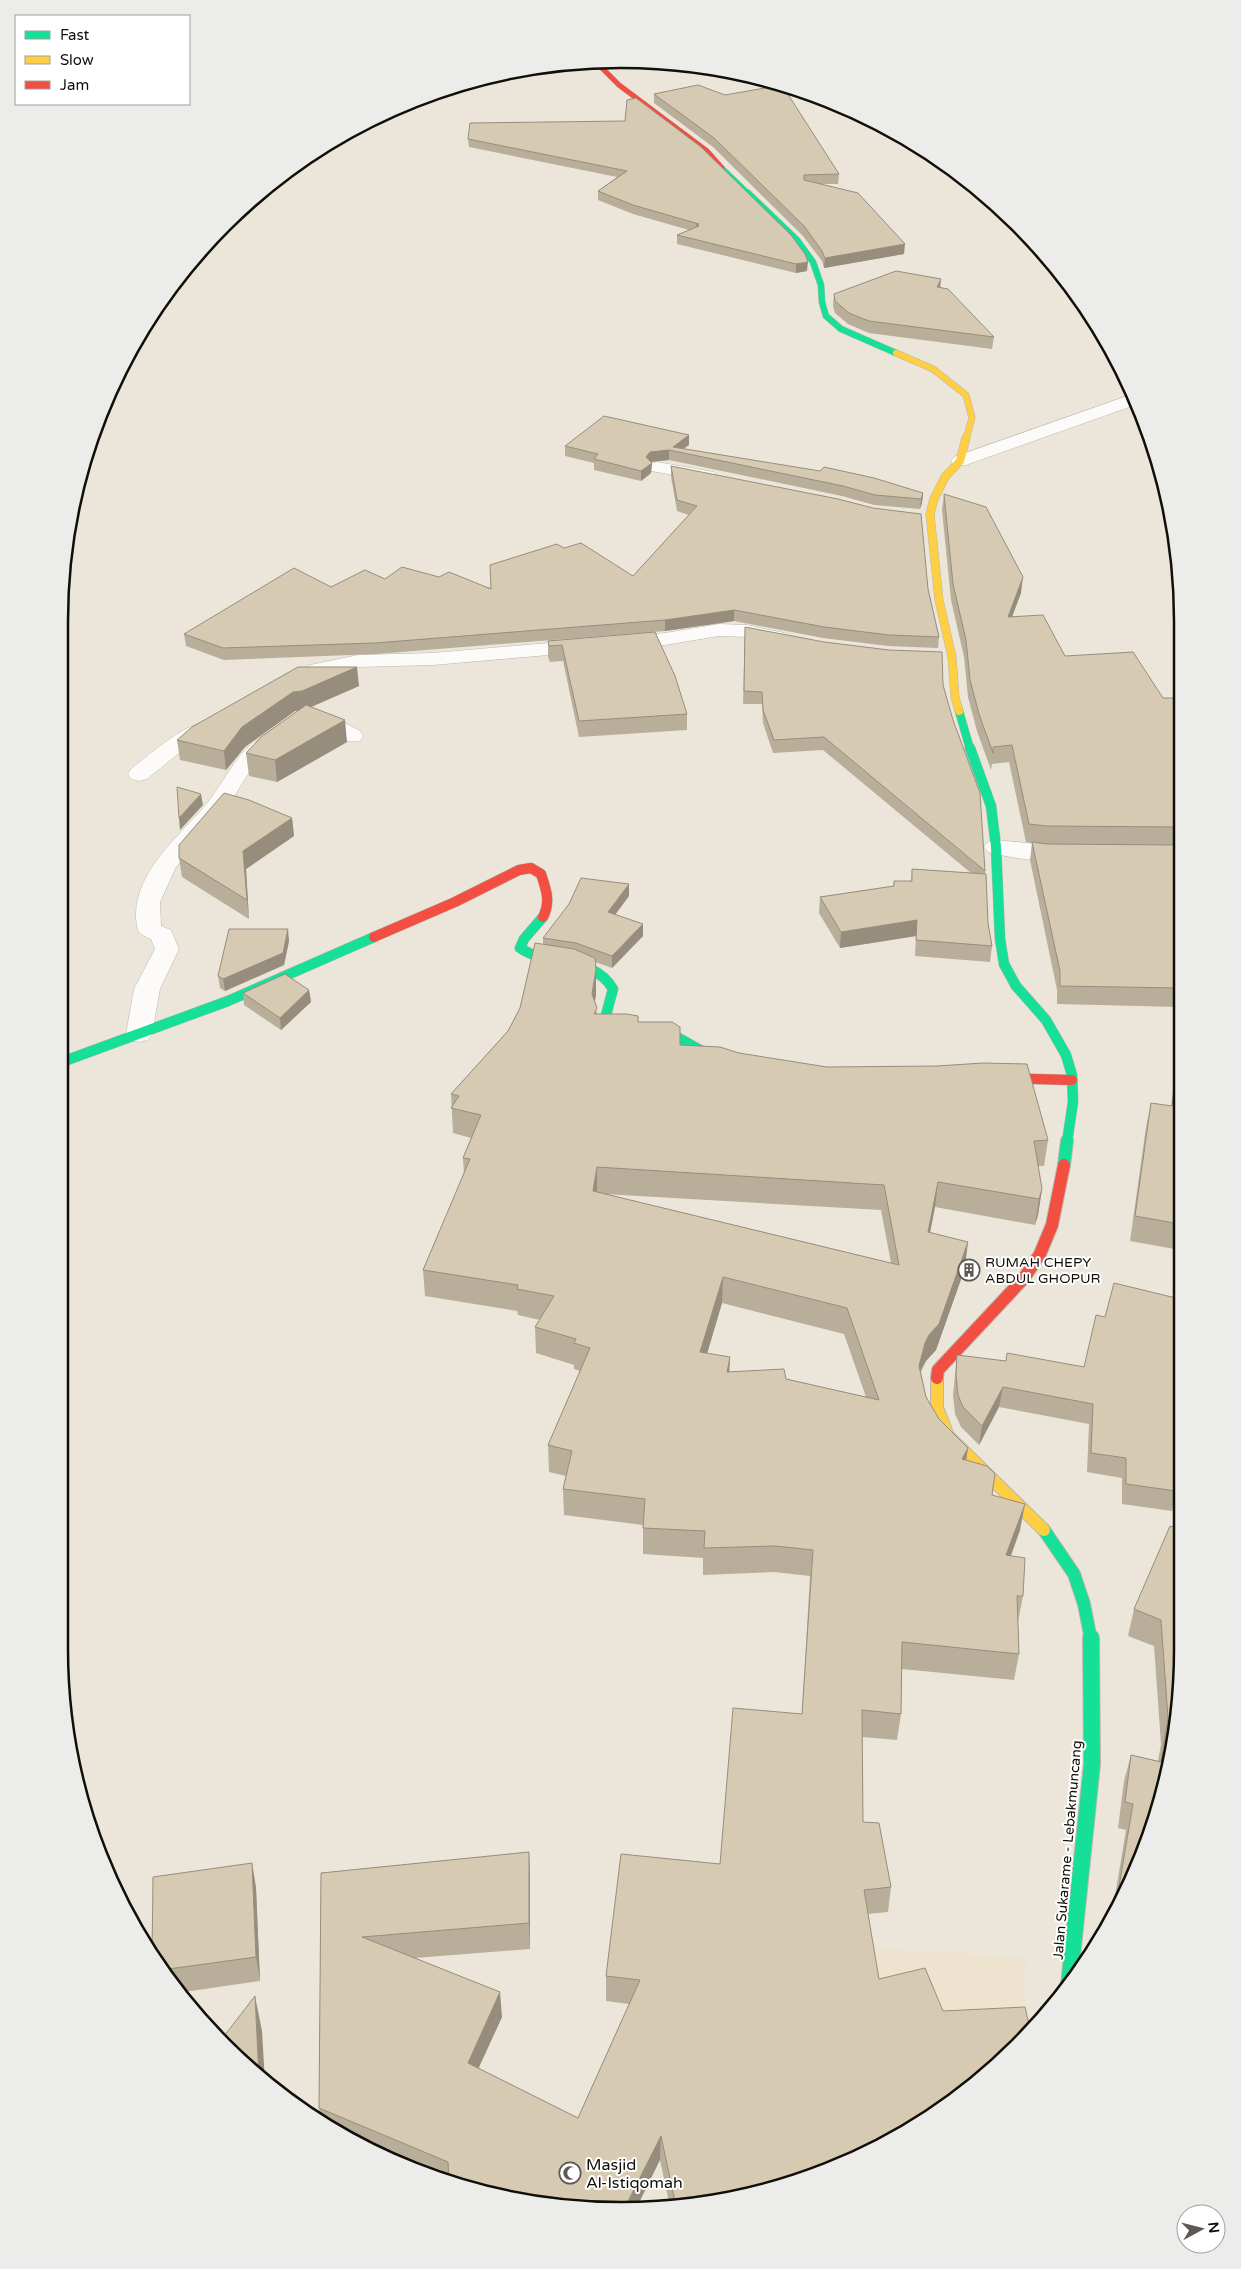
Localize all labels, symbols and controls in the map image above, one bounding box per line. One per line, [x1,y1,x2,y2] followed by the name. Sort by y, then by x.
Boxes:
[15,15,190,105] legend
[60,26,90,44] text: Fast
[60,51,94,69] text: Slow
[60,76,89,94] text: Jam
[985,1254,1101,1287] place label: RUMAH CHEPY ABDUL GHOPUR
[957,1258,981,1282] building icon: RUMAH CHEPY ABDUL GHOPUR
[1049,1740,1086,1960] street label: Jalan Sukarame - Lebakmuncang
[586,2155,683,2193] place label: Masjid Al-Istiqomah
[558,2161,582,2185] mosque icon: Masjid Al-Istiqomah
[1176,2204,1226,2254] north arrow
[1204,2221,1223,2234] text: N

